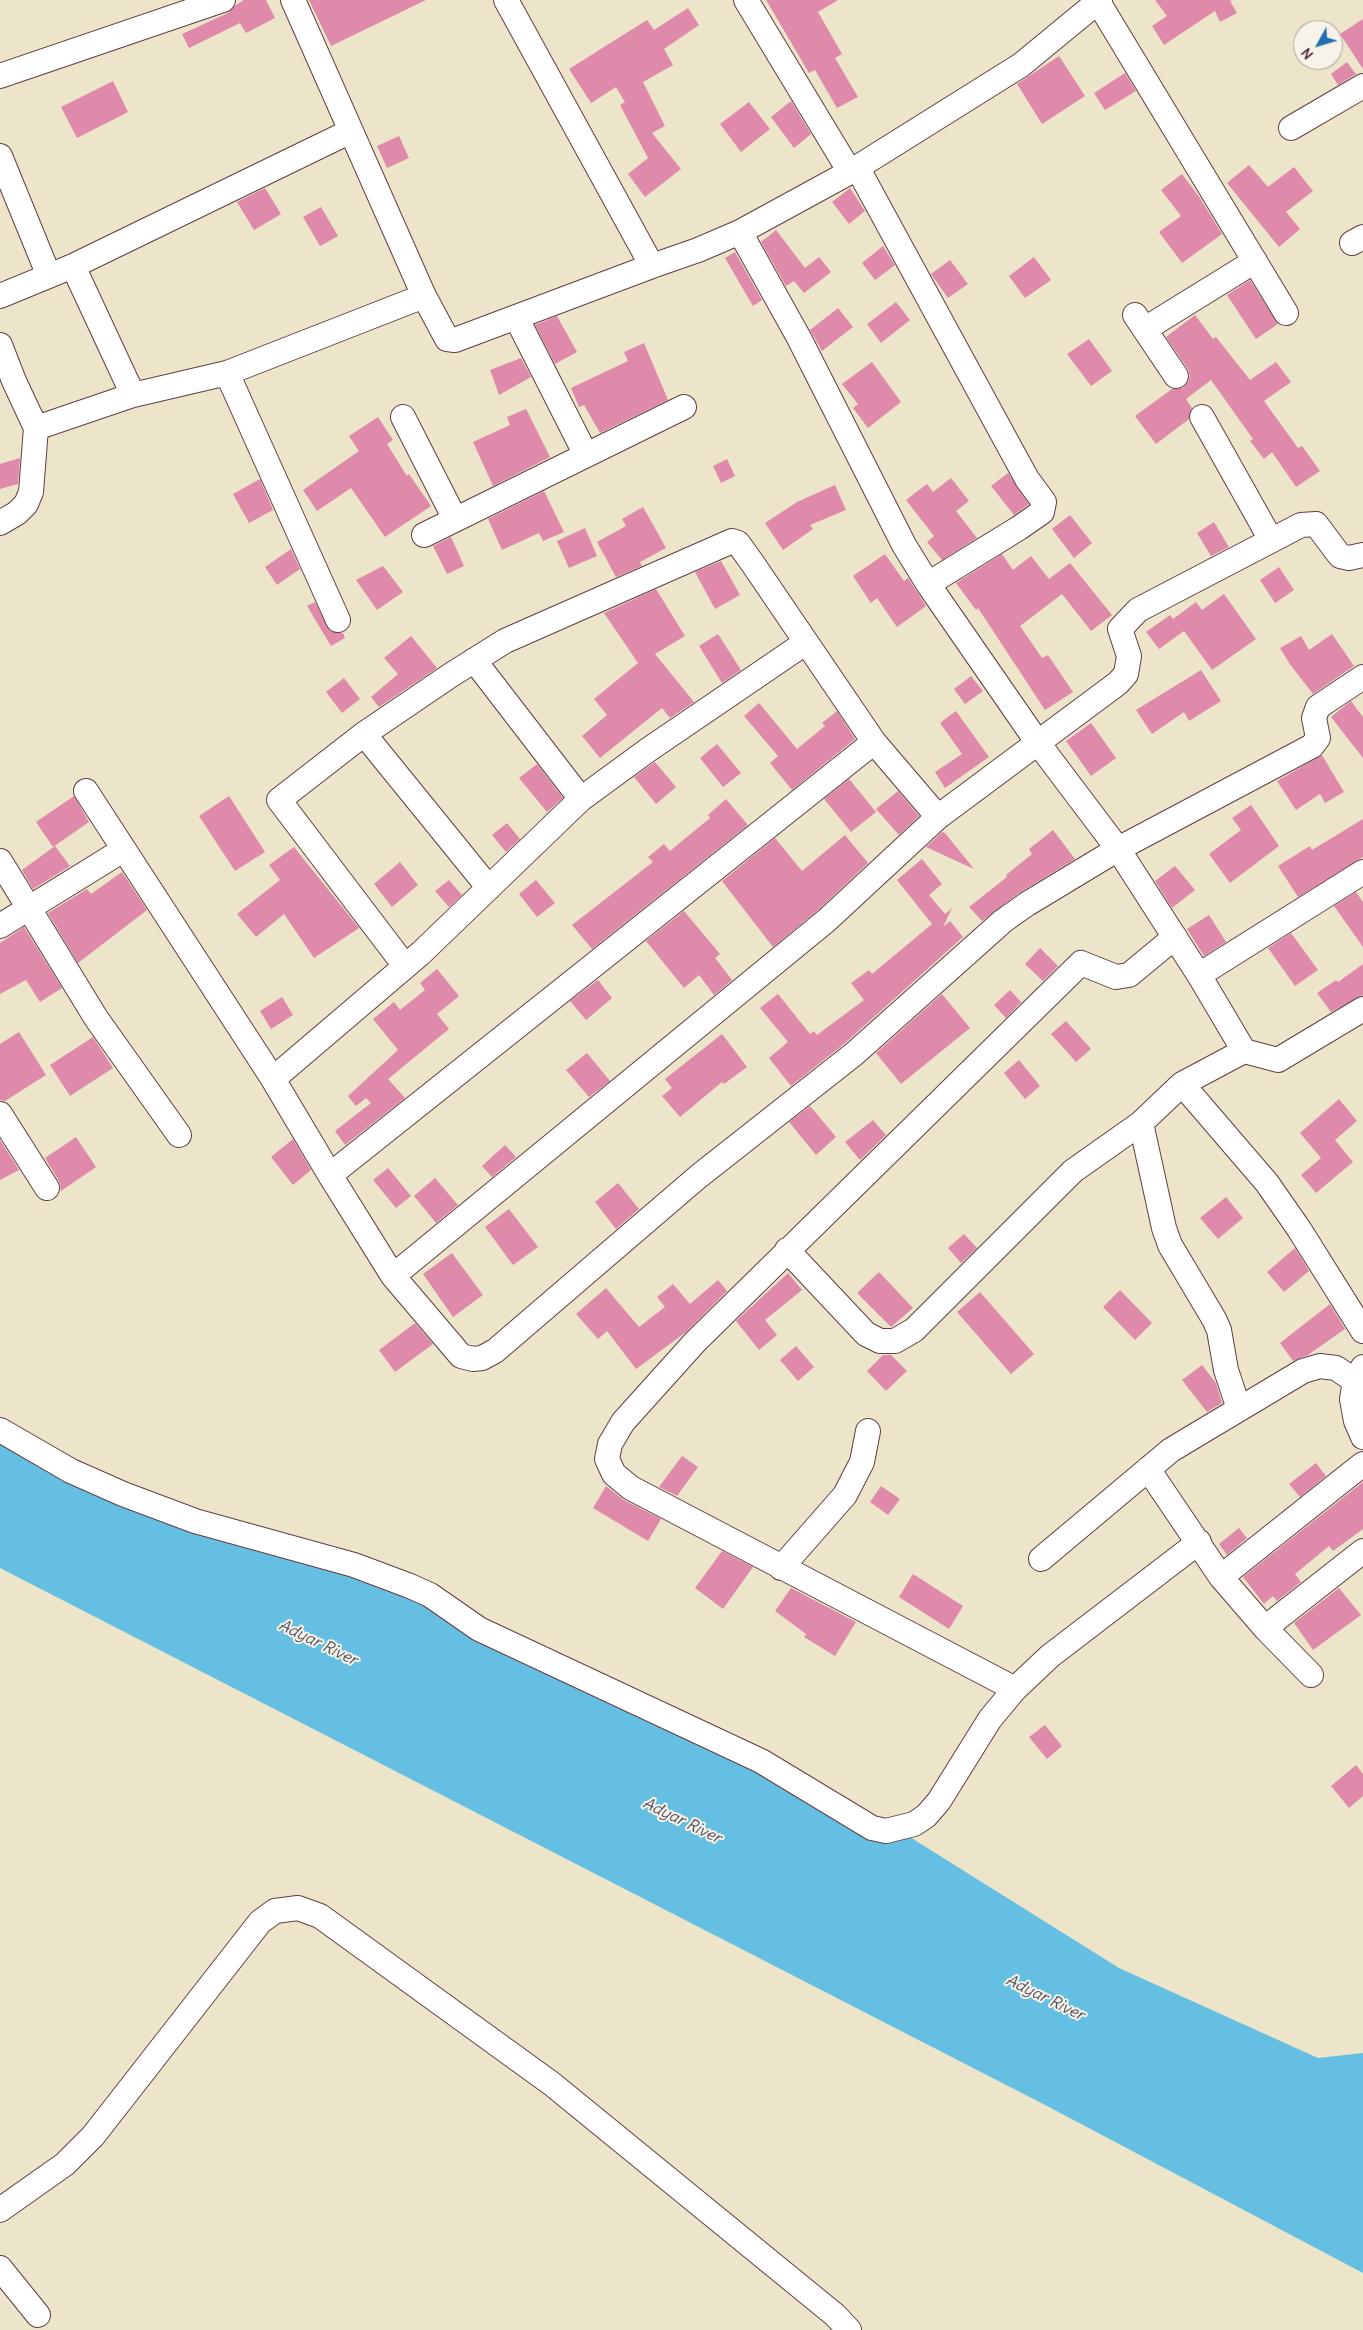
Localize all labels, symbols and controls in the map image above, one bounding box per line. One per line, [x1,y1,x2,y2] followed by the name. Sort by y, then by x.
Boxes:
[1293,20,1343,70] north arrow
[1297,44,1317,63] text: N
[276,1616,360,1670] water label: Adyar River
[640,1794,724,1848] water label: Adyar River
[1003,1971,1087,2025] water label: Adyar River

